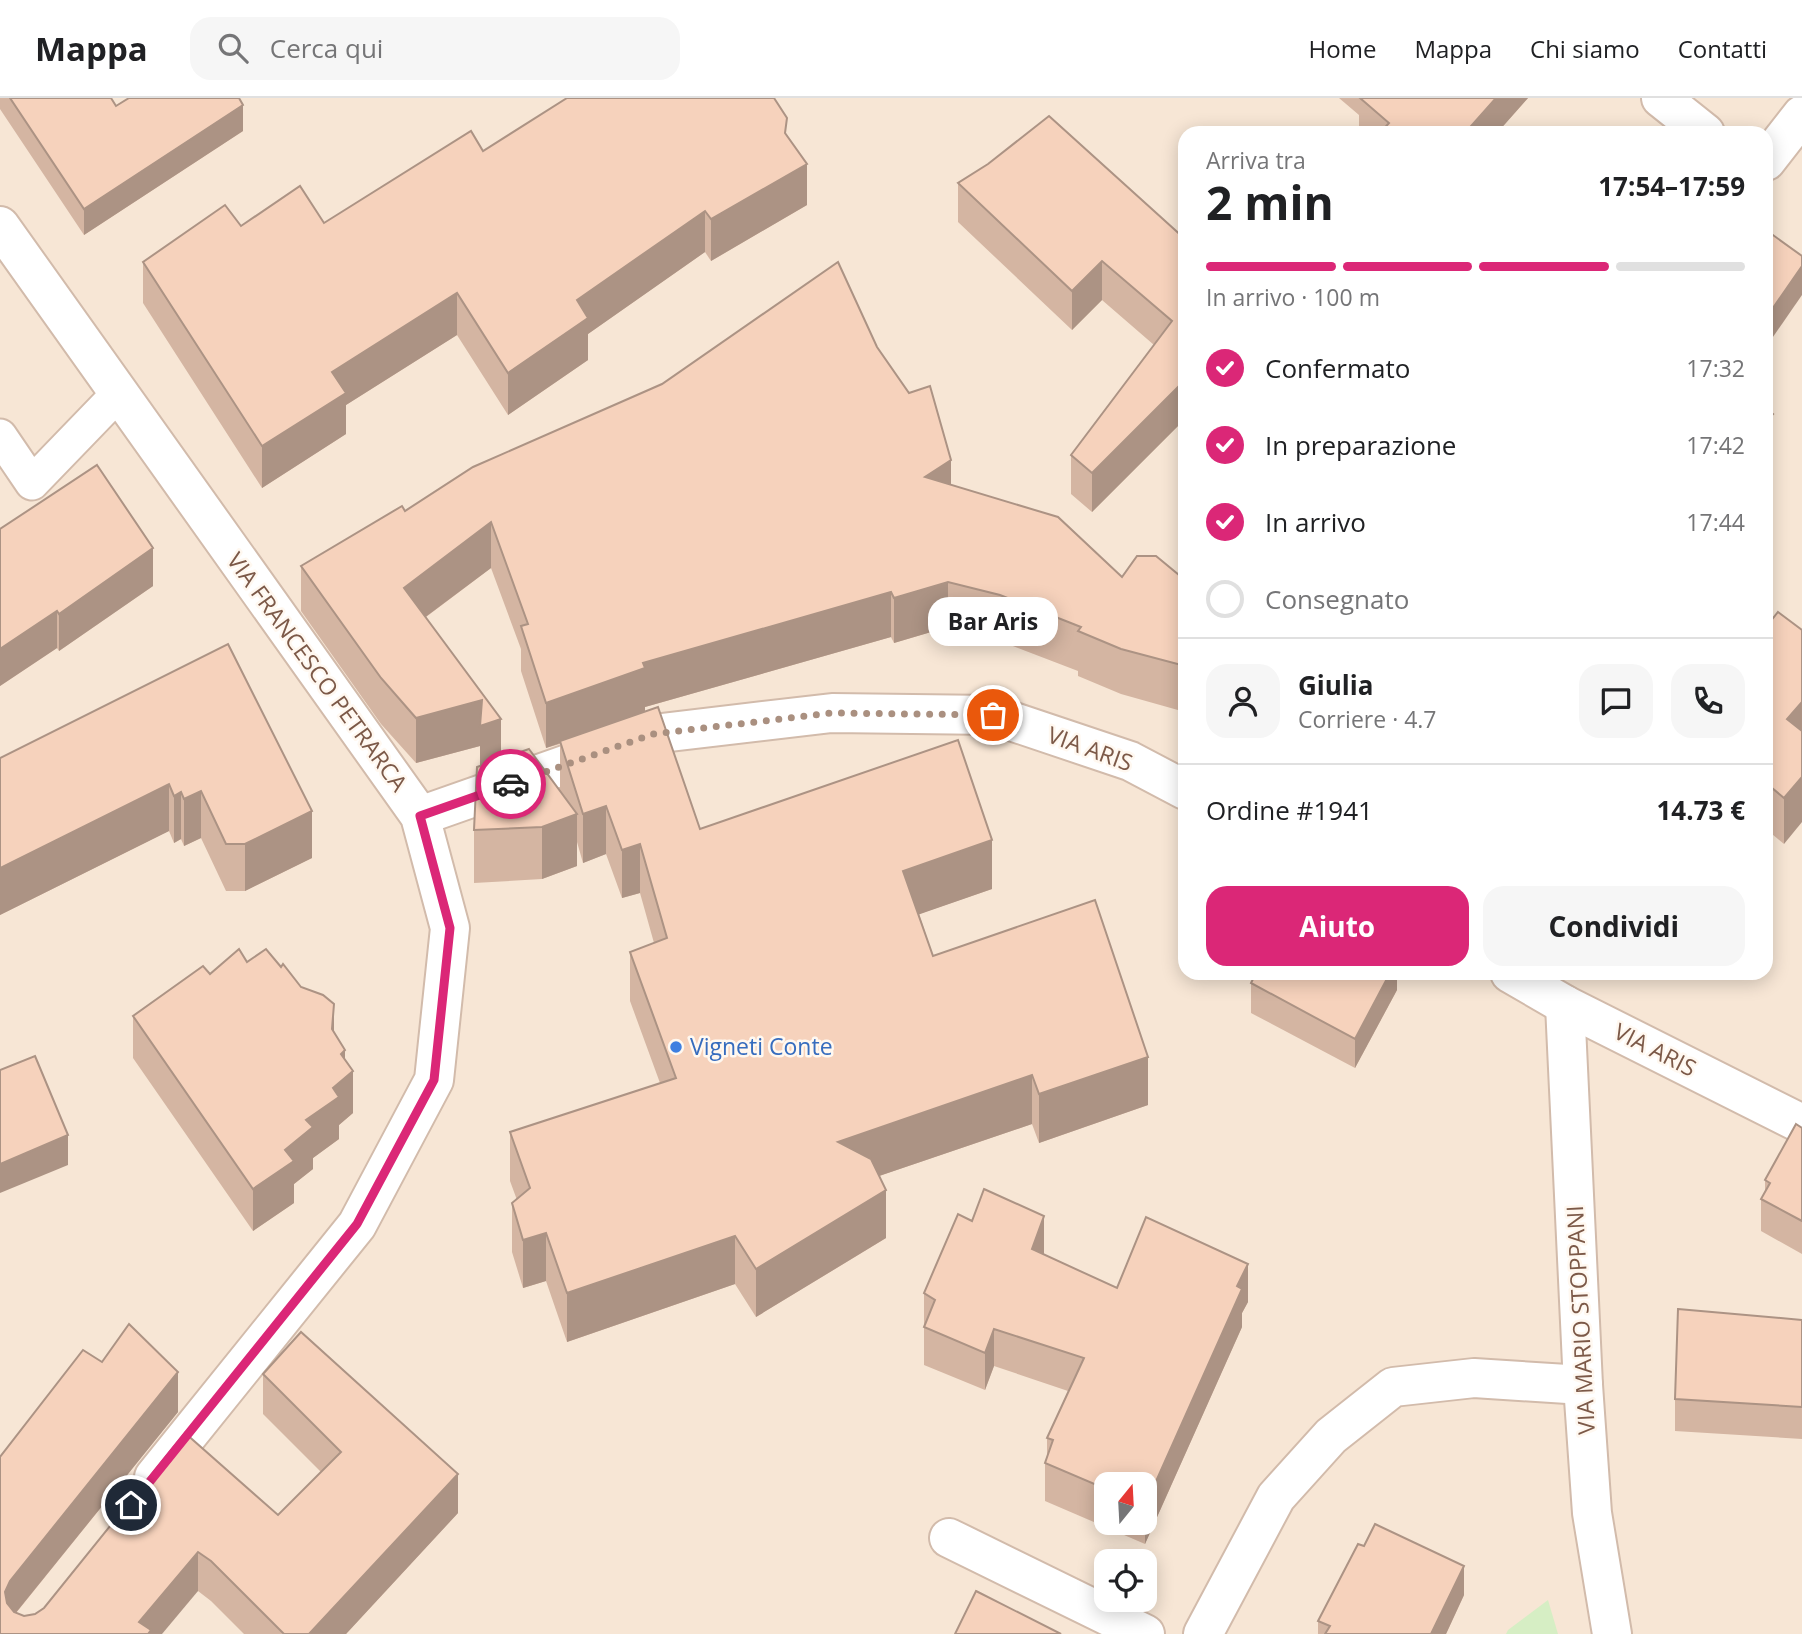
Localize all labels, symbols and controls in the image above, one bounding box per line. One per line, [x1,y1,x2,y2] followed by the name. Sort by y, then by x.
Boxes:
[190,17,680,80] search box
[35,26,148,71] text: Mappa
[214,29,252,67] icon: search
[270,30,383,66] text: Cerca qui
[1309,32,1376,65] text: Home
[1414,32,1492,65] text: Mappa
[1530,32,1640,65] text: Chi siamo
[1678,32,1767,65] text: Contatti
[1206,144,1306,176] text: Arriva tra
[1598,168,1745,204] text: 17:54–17:59
[1206,171,1334,233] text: 2 min
[1206,281,1380,313] text: In arrivo · 100 m
[1206,349,1244,387] icon: check
[1265,350,1410,386] text: Confermato
[1686,352,1745,384] text: 17:32
[1206,426,1244,464] icon: check
[1265,427,1456,463] text: In preparazione
[1686,429,1745,461] text: 17:42
[1206,503,1244,541] icon: check
[1265,504,1366,540] text: In arrivo
[1686,506,1745,538] text: 17:44
[220,545,416,798] street label: VIA FRANCESCO PETRARCA
[1265,581,1409,617] text: Consegnato
[928,596,1058,645] callout: Bar Aris
[948,605,1038,637] text: Bar Aris
[1206,664,1280,738] button: person
[1579,664,1653,738] button: chat
[1671,664,1745,738] button: phone
[1298,667,1373,703] text: Giulia
[963,685,1023,745] pin
[974,696,1012,734] icon: bag
[1298,703,1437,735] text: Corriere · 4.7
[1043,718,1137,778] street label: VIA ARIS
[476,749,546,819] courier
[492,765,530,803] icon: car
[1206,792,1373,828] text: Ordine #1941
[1657,792,1745,828] text: 14.73 €
[1206,886,1469,966] button: Aiuto
[1483,886,1745,966] button: Condividi
[1609,1015,1702,1083] street label: VIA ARIS
[690,1030,833,1062] place label: Vigneti Conte
[668,1039,684,1055] marker: Vigneti Conte
[1558,1205,1602,1435] street label: VIA MARIO STOPPANI
[1094,1472,1157,1535] north arrow
[1094,1472,1157,1612] map controls
[101,1475,161,1535] pin
[112,1486,150,1524] icon: home
[1094,1549,1157,1612] button: locate

